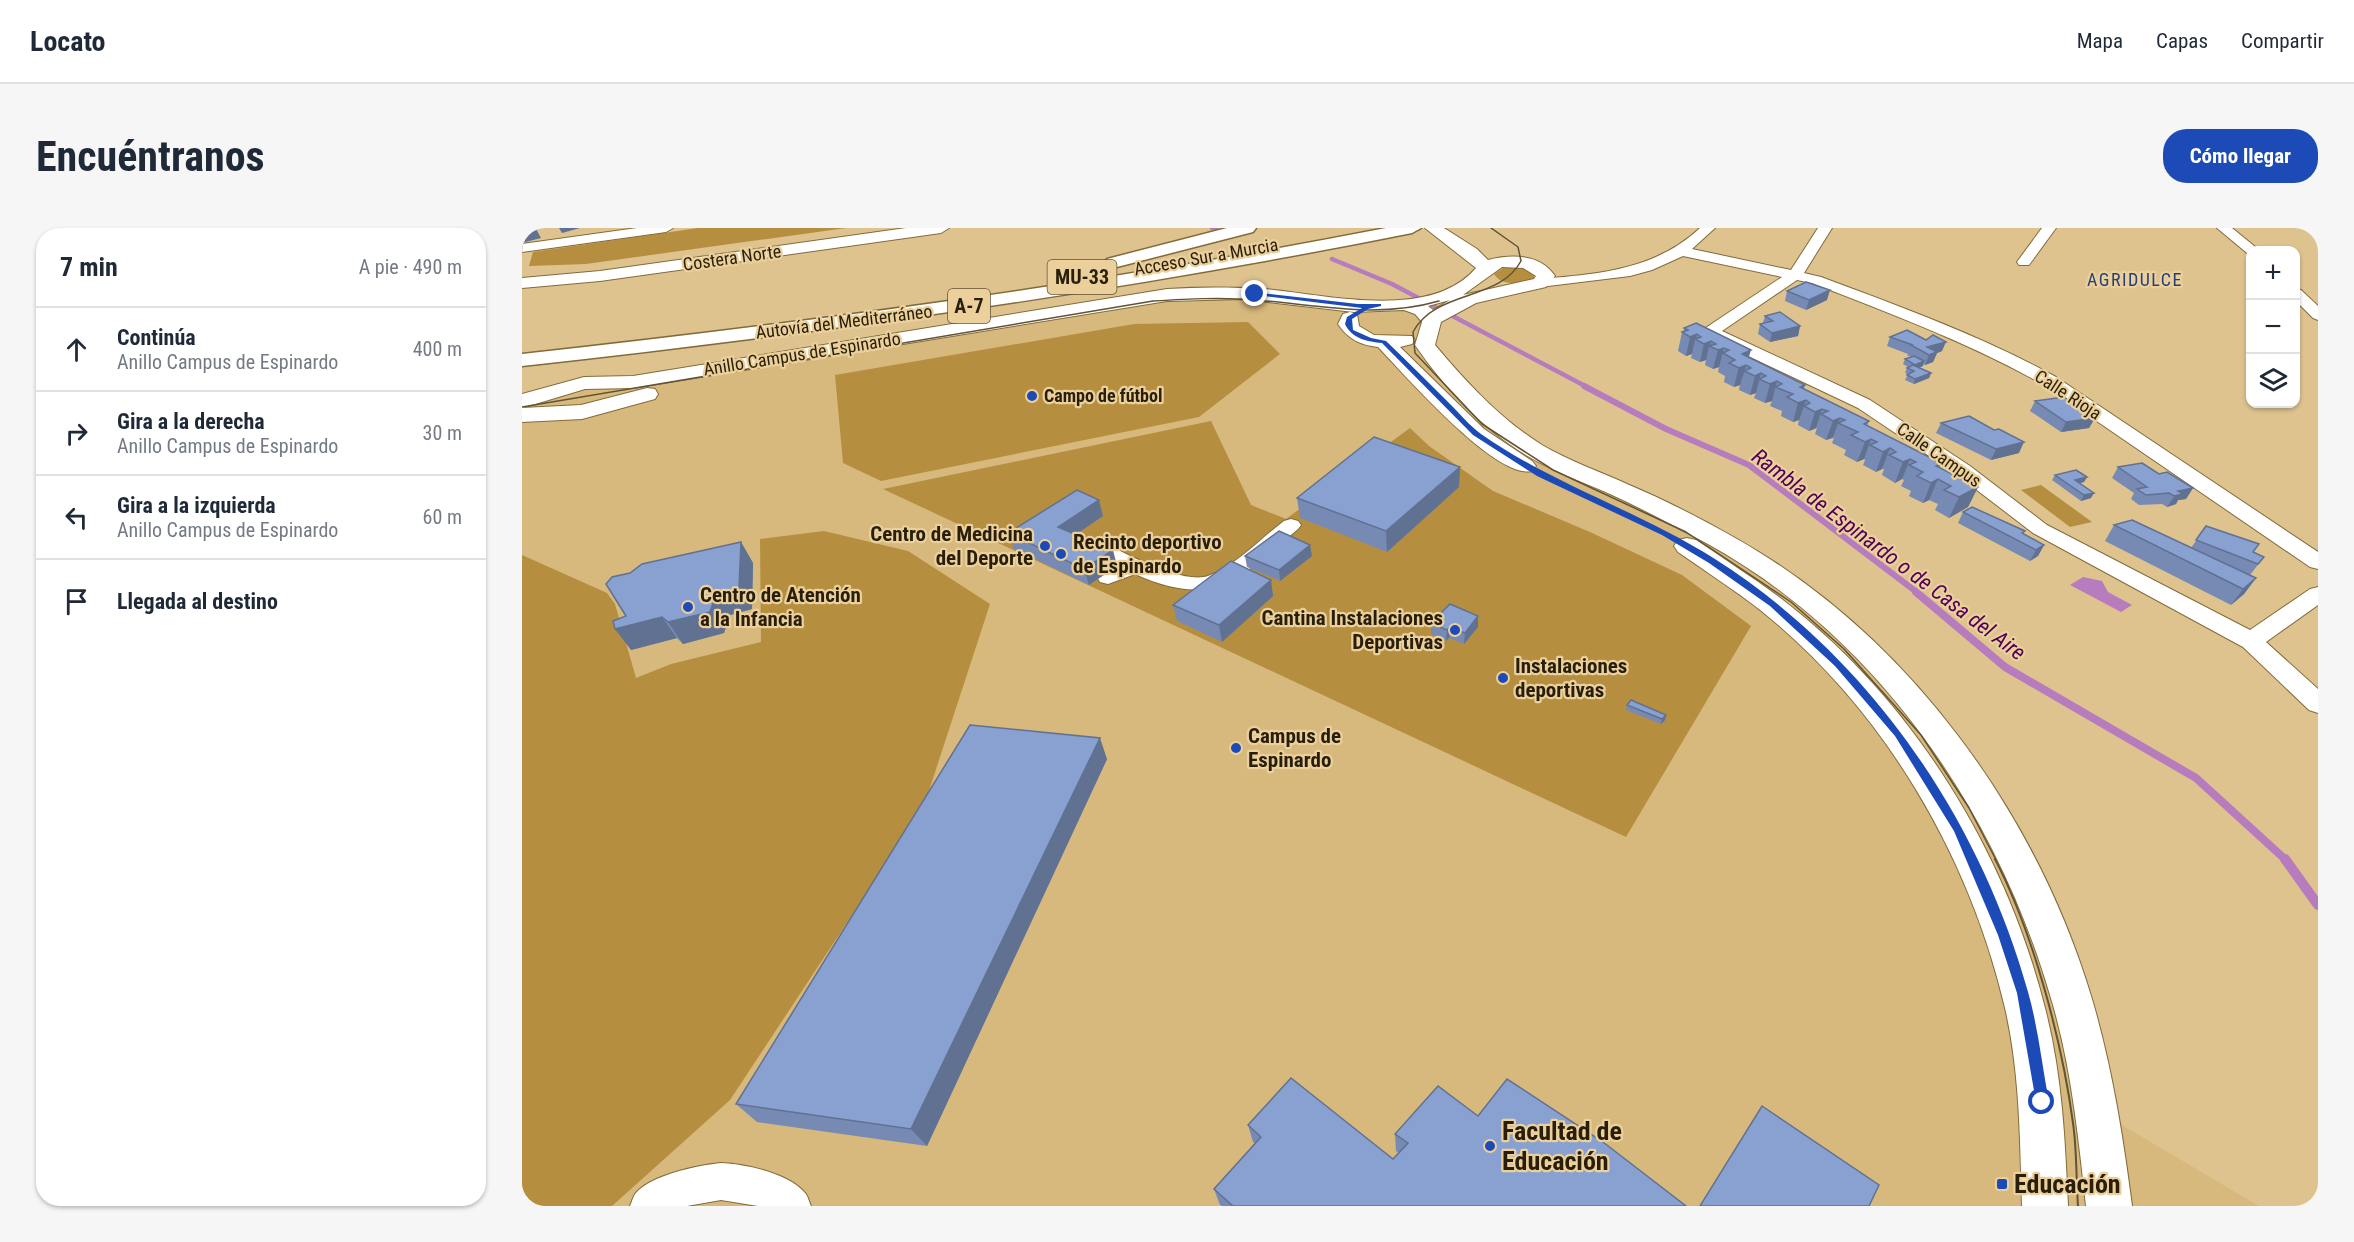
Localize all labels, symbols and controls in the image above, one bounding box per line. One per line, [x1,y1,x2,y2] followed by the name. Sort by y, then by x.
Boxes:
[30,25,106,58] text: Locato
[2077,29,2123,53] text: Mapa
[2156,29,2208,53] text: Capas
[2241,29,2324,53] text: Compartir
[2163,129,2318,183] button: Cómo llegar
[36,132,265,181] text: Encuéntranos
[1132,233,1280,280] street label: Acceso Sur a Murcia
[681,240,782,275] street label: Costera Norte
[2246,246,2300,408] map controls
[2246,246,2300,300] button: +
[60,252,118,282] text: 7 min
[359,255,462,279] text: A pie · 490 m
[1048,260,1116,294] road number: MU-33
[2087,269,2183,290] district label: AGRIDULCE
[1241,280,1267,306] route end
[948,289,990,323] road number: A-7
[754,300,933,343] street label: Autovía del Mediterráneo
[2246,300,2300,354] button: −
[117,325,196,350] text: Continúa
[702,328,902,379] street label: Anillo Campus de Espinardo
[60,333,93,366] icon: ahead
[413,337,462,361] text: 400 m
[117,350,338,374] text: Anillo Campus de Espinardo
[2246,354,2300,408] button: layers
[2031,365,2105,424] street label: Calle Rioja
[1044,385,1162,406] place label: Campo de fútbol
[1025,389,1039,403] marker: Campo de fútbol
[117,409,265,434] text: Gira a la derecha
[60,417,93,450] icon: right
[1893,418,1985,491] street label: Calle Campus
[423,421,462,445] text: 30 m
[117,434,338,458] text: Anillo Campus de Espinardo
[1747,443,2030,665] water label: Rambla de Espinardo o de Casa del Aire
[117,493,276,518] text: Gira a la izquierda
[60,501,93,534] icon: left
[423,505,462,529] text: 60 m
[117,518,338,542] text: Anillo Campus de Espinardo
[870,522,1033,570] place label: Centro de Medicina del Deporte
[1073,530,1222,578] place label: Recinto deportivo de Espinardo
[1038,539,1052,553] marker: Centro de Medicina del Deporte
[1054,547,1068,561] marker: Recinto deportivo de Espinardo
[700,583,861,631] place label: Centro de Atención a la Infancia
[60,585,93,618] icon: arrive
[117,589,278,614] text: Llegada al destino
[681,600,695,614] marker: Centro de Atención a la Infancia
[1262,606,1443,654] place label: Cantina Instalaciones Deportivas
[1448,623,1462,637] marker: Cantina Instalaciones Deportivas
[1515,654,1627,702] place label: Instalaciones deportivas
[1496,671,1510,685] marker: Instalaciones deportivas
[1248,724,1341,772] place label: Campus de Espinardo
[1229,741,1243,755] marker: Campus de Espinardo
[2028,1088,2054,1114] route start
[1502,1116,1622,1176] place label: Facultad de Educación
[1483,1139,1497,1153] marker: Facultad de Educación
[2014,1169,2121,1199] place label: Educación
[1995,1177,2009,1191] marker: Educación

